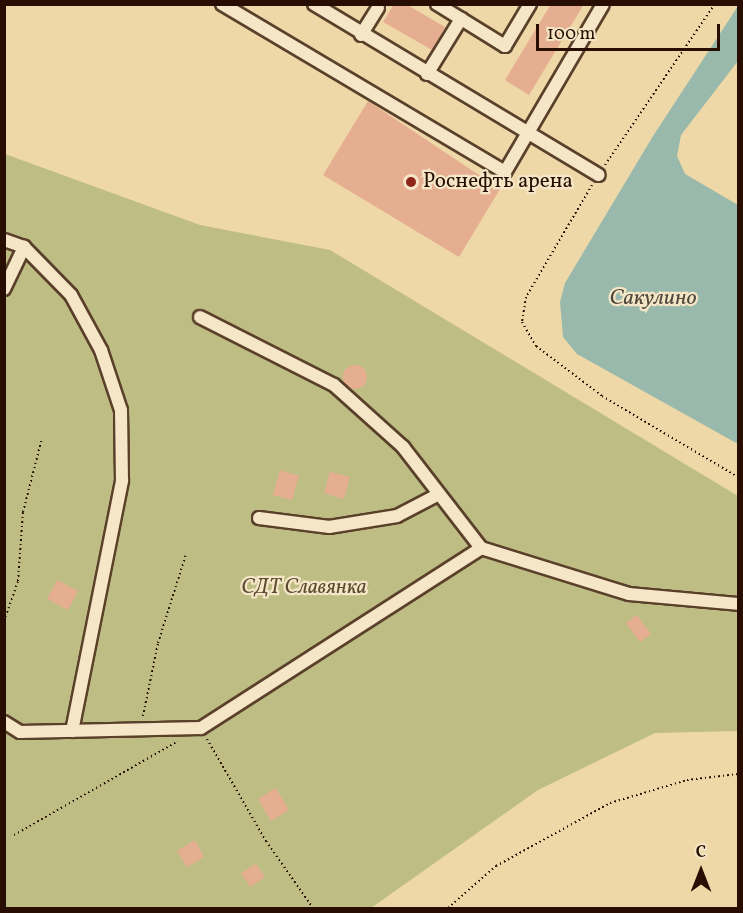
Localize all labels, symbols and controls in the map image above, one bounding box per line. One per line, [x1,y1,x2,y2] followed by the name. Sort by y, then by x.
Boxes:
[539,12,724,50] scale bar
[547,22,596,47] text: 100 m
[423,169,573,195] place label: Роснефть арена
[404,175,418,189] marker: Роснефть арена
[609,286,697,312] water label: Сакулино
[241,575,367,601] park label: СДТ Славянка
[671,841,731,901] north arrow
[696,842,706,864] text: С

